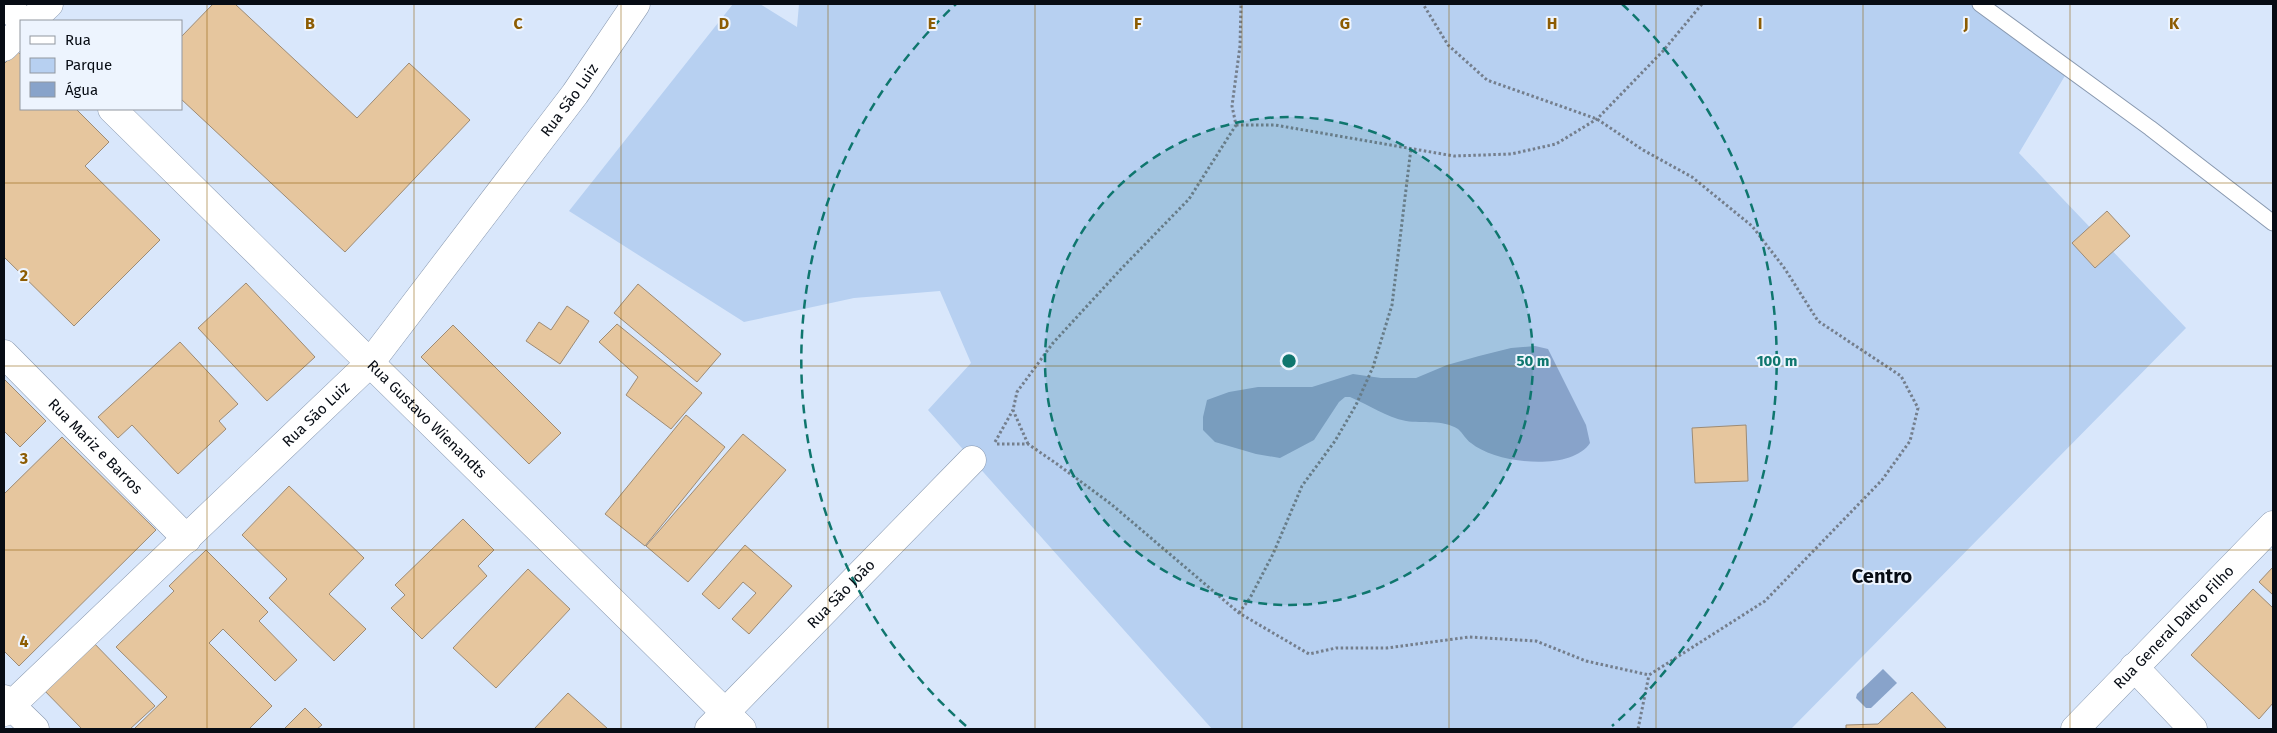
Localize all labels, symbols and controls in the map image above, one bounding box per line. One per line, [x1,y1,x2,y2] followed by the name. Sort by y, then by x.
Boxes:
[305,14,315,33] text: B
[513,14,523,33] text: C
[719,14,729,33] text: D
[928,14,936,33] text: E
[1134,14,1142,33] text: F
[1340,14,1350,33] text: G
[1547,14,1557,33] text: H
[1758,14,1762,33] text: I
[1962,14,1969,33] text: J
[2169,14,2180,33] text: K
[20,20,182,110] legend
[65,31,91,49] text: Rua
[65,56,112,74] text: Parque
[537,60,602,140] street label: Rua São Luiz
[65,81,98,99] text: Água
[20,266,28,285] text: 2
[1280,352,1298,370] centre of rings
[1516,352,1550,370] text: 50 m
[1757,352,1797,370] text: 100 m
[364,356,491,482] street label: Rua Gustavo Wienandts
[279,378,354,451] street label: Rua São Luiz
[44,395,146,498] street label: Rua Mariz e Barros
[19,449,28,468] text: 3
[804,556,879,632] street label: Rua São João
[2110,562,2238,692] street label: Rua General Daltro Filho
[1852,564,1913,588] district label: Centro
[19,632,29,651] text: 4

